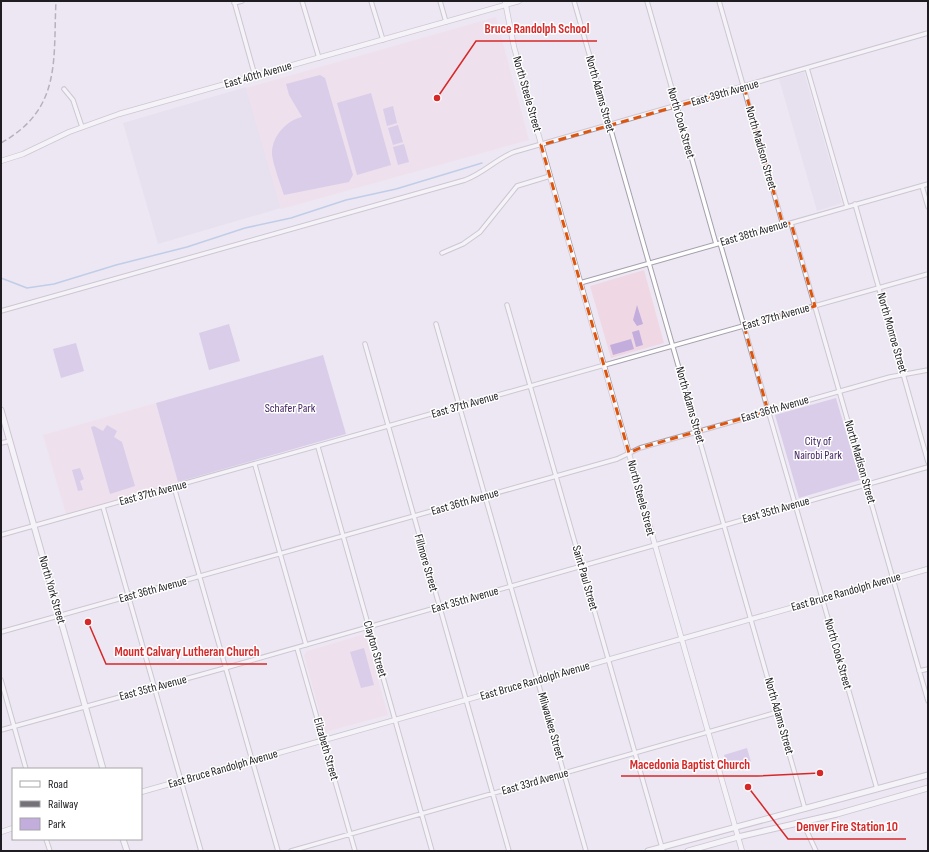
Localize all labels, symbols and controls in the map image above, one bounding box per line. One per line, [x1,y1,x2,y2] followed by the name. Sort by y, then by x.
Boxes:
[476,16,597,41] callout: Bruce Randolph School
[485,21,590,37] text: Bruce Randolph School
[509,54,545,134] street label: North Steele Street
[582,54,618,134] street label: North Adams Street
[222,58,294,92] street label: East 40th Avenue
[689,76,761,110] street label: East 39th Avenue
[664,86,698,160] street label: North Cook Street
[742,105,780,192] street label: North Madison Street
[718,216,790,250] street label: East 38th Avenue
[873,291,911,375] street label: North Monroe Street
[741,300,812,334] street label: East 37th Avenue
[672,365,708,445] street label: North Adams Street
[430,388,501,422] street label: East 37th Avenue
[739,392,811,426] street label: East 36th Avenue
[265,401,316,416] park label: Schafer Park
[841,419,879,506] street label: North Madison Street
[794,434,842,463] park label: City of Nairobi Park
[624,458,658,538] street label: North Steele Street
[118,477,189,509] street label: East 37th Avenue
[429,485,501,519] street label: East 36th Avenue
[741,493,811,527] street label: East 35th Avenue
[411,532,441,594] street label: Fillmore Street
[569,544,602,612] street label: Saint Paul Street
[35,554,69,626] street label: North York Street
[789,569,903,615] street label: East Bruce Randolph Avenue
[117,574,189,606] street label: East 36th Avenue
[430,583,500,617] street label: East 35th Avenue
[821,617,855,691] street label: North Cook Street
[360,619,390,679] street label: Clayton Street
[106,639,267,664] callout: Mount Calvary Lutheran Church
[114,644,260,660] text: Mount Calvary Lutheran Church
[478,658,592,704] street label: East Bruce Randolph Avenue
[118,672,188,704] street label: East 35th Avenue
[761,676,797,756] street label: North Adams Street
[534,691,568,762] street label: Milwaukee Street
[310,716,342,782] street label: Elizabeth Street
[166,746,280,792] street label: East Bruce Randolph Avenue
[621,751,758,776] callout: Macedonia Baptist Church
[630,757,750,773] text: Macedonia Baptist Church
[500,765,570,799] street label: East 33rd Avenue
[12,768,142,840] legend
[48,777,68,792] text: Road
[48,797,79,812] text: Railway
[788,814,906,839] callout: Denver Fire Station 10
[48,817,66,832] text: Park
[796,819,898,835] text: Denver Fire Station 10

